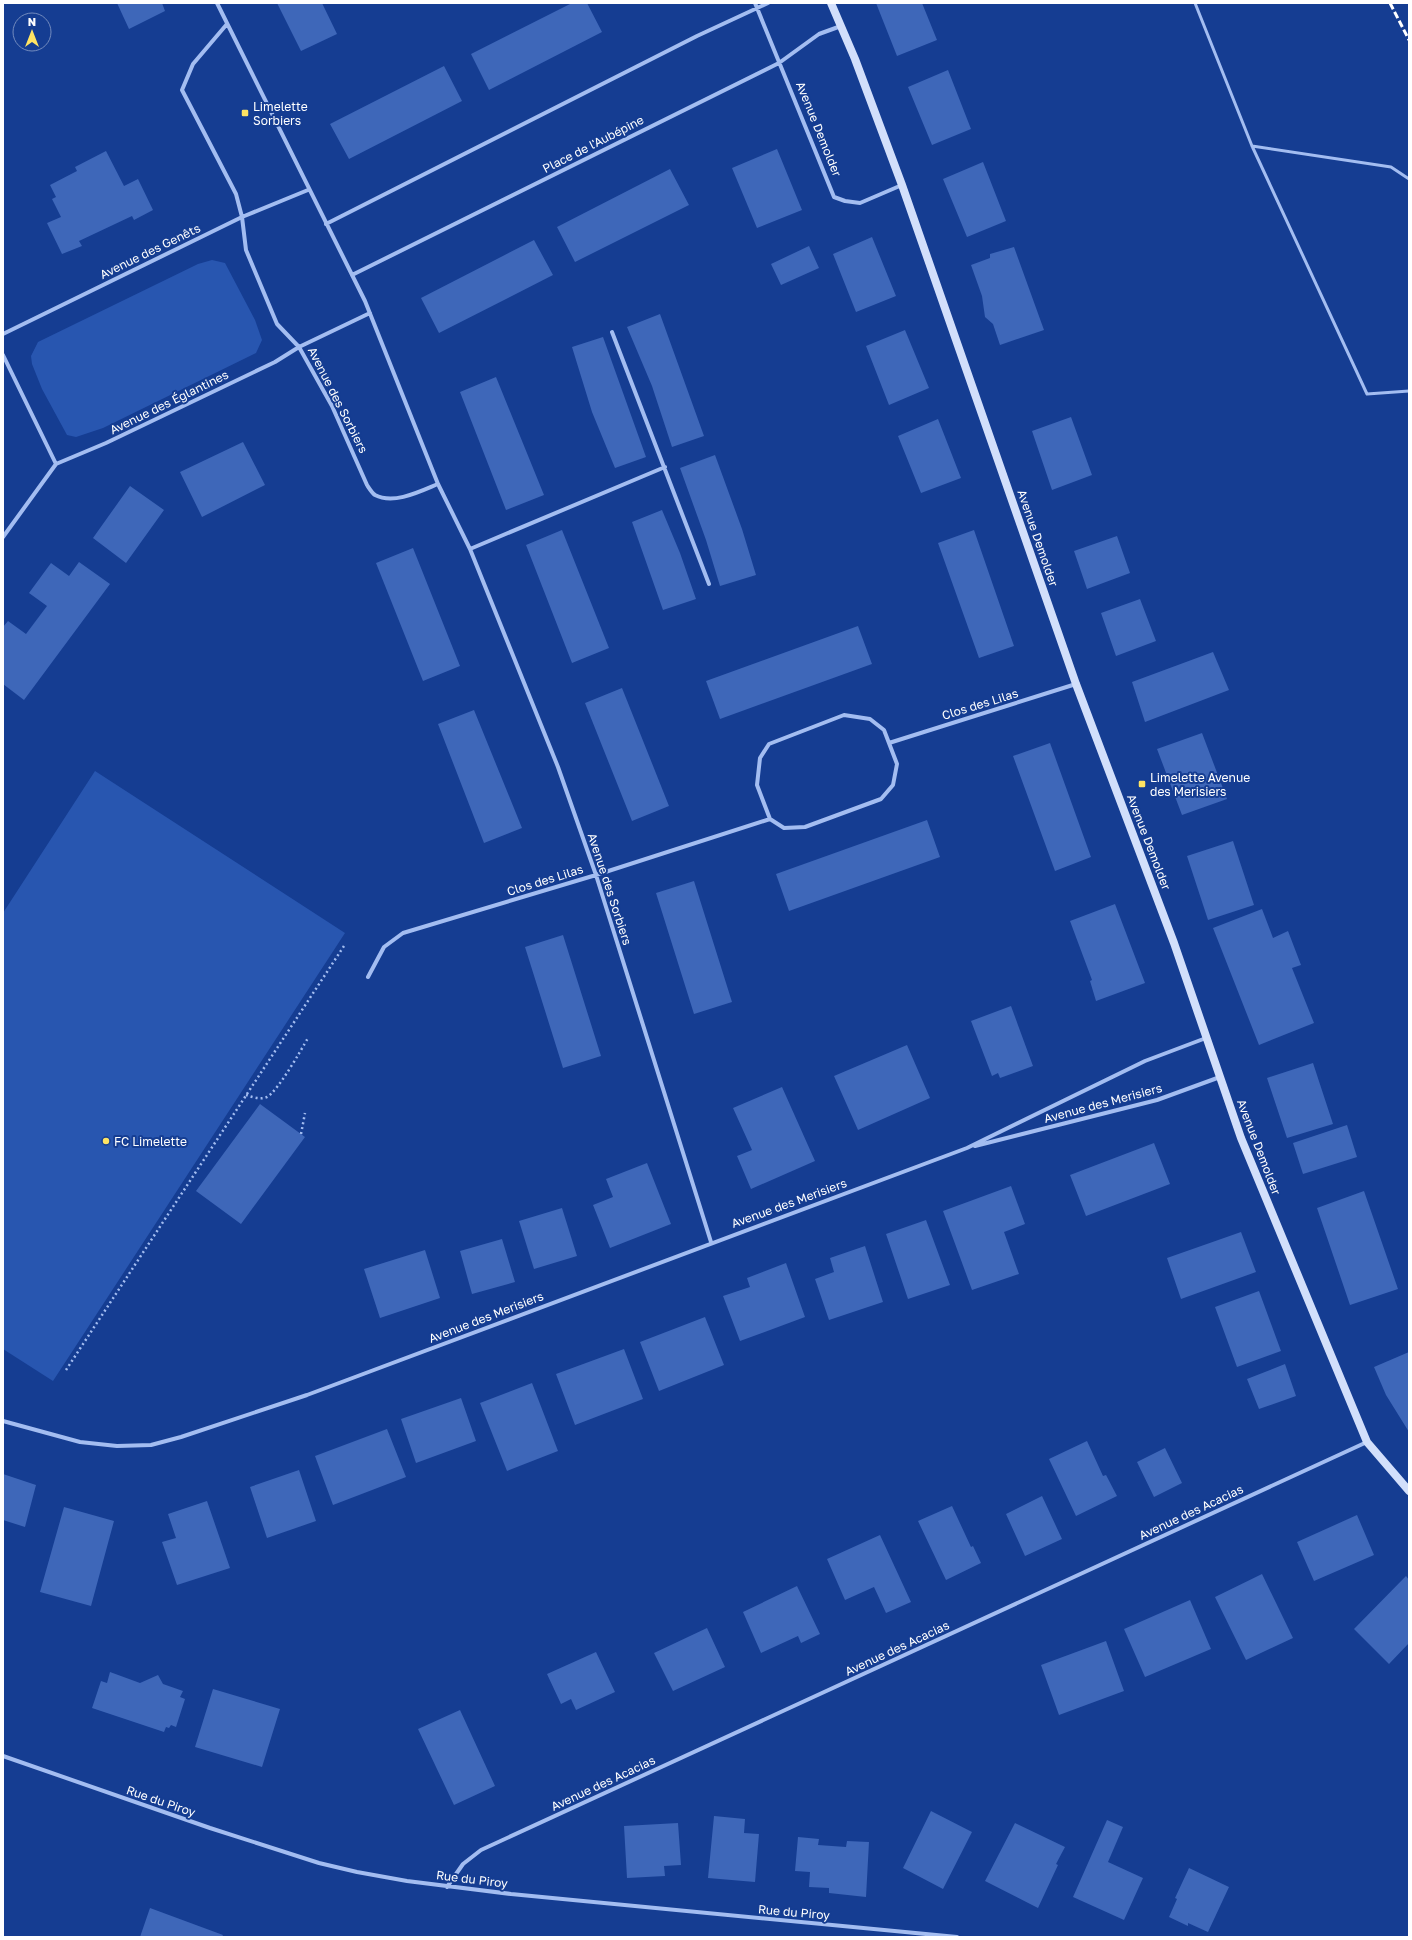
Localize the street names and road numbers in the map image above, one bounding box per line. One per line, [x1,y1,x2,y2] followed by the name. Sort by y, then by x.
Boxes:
[793,79,845,179] street label: Avenue Demolder
[540,112,646,176] street label: Place de l'Aubépine
[97,220,203,282] street label: Avenue des Genêts
[305,344,371,456] street label: Avenue des Sorbiers
[107,367,231,437] street label: Avenue des Églantines
[1014,488,1062,589] street label: Avenue Demolder
[940,685,1020,723] street label: Clos des Lilas
[1124,792,1174,892] street label: Avenue Demolder
[585,831,635,947] street label: Avenue des Sorbiers
[505,861,585,899] street label: Clos des Lilas
[1042,1080,1164,1126] street label: Avenue des Merisiers
[1234,1097,1284,1197] street label: Avenue Demolder
[729,1175,849,1231] street label: Avenue des Merisiers
[426,1288,546,1346] street label: Avenue des Merisiers
[1137,1481,1245,1543] street label: Avenue des Acacias
[843,1617,951,1679] street label: Avenue des Acacias
[549,1752,657,1814] street label: Avenue des Acacias
[124,1782,198,1820] street label: Rue du Piroy
[435,1867,509,1891] street label: Rue du Piroy
[757,1901,831,1923] street label: Rue du Piroy

